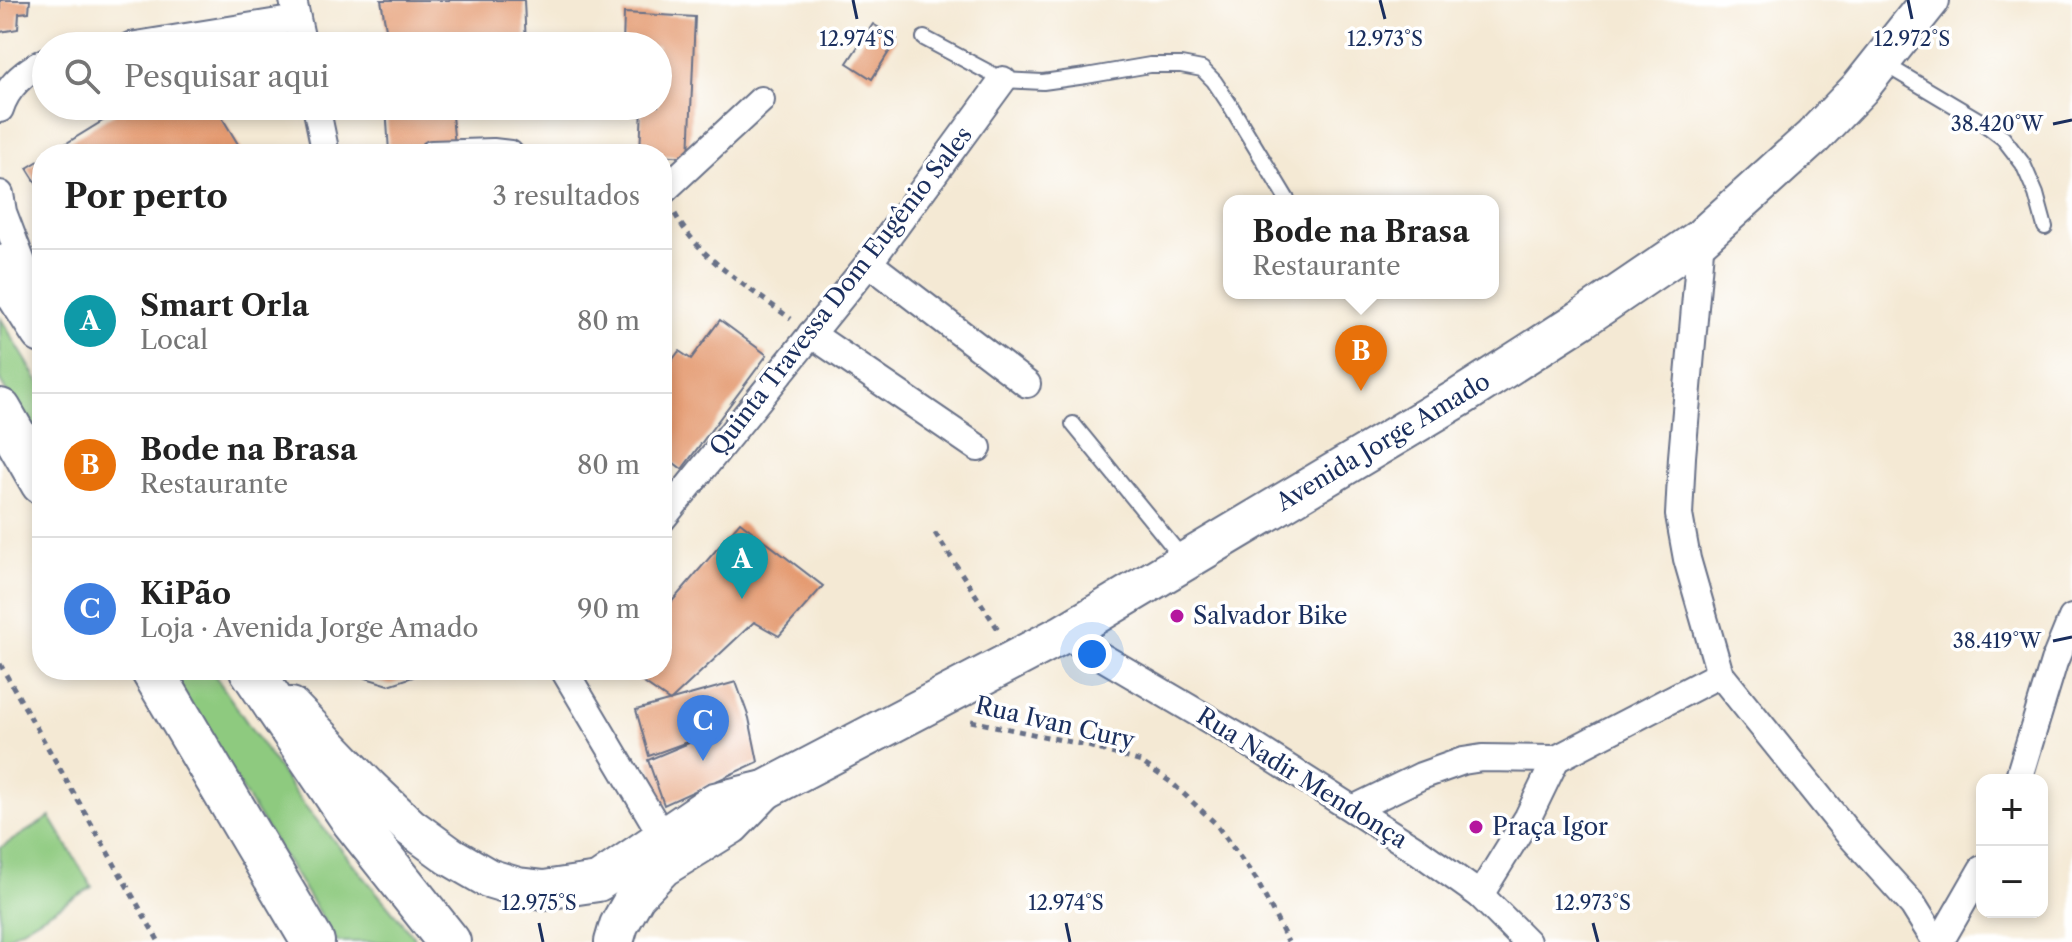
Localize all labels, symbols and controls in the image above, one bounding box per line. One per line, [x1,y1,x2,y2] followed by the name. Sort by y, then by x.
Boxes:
[819,27,895,51] text: 12.974°S
[1347,27,1423,51] text: 12.973°S
[1874,27,1950,51] text: 12.972°S
[32,32,672,120] search box
[60,54,104,98] icon: search
[124,58,329,95] text: Pesquisar aqui
[1951,112,2044,136] text: 38.420°W
[703,121,978,461] street label: Quinta Travessa Dom Eugênio Sales
[64,175,228,217] text: Por perto
[493,180,640,212] text: 3 resultados
[1223,195,1499,299] popup
[1252,213,1470,250] text: Bode na Brasa
[1252,250,1400,282] text: Restaurante
[140,287,309,324] text: Smart Orla
[80,305,100,337] text: A
[577,305,640,337] text: 80 m
[140,324,208,356] text: Local
[1335,325,1387,391] pin: B
[1270,366,1495,517] street label: Avenida Jorge Amado
[140,431,357,468] text: Bode na Brasa
[80,449,100,481] text: B
[577,449,640,481] text: 80 m
[140,468,288,500] text: Restaurante
[716,533,768,599] pin: A
[140,575,231,612] text: KiPão
[80,593,100,625] text: C
[577,593,640,625] text: 90 m
[1193,601,1348,630] place label: Salvador Bike
[1168,607,1186,625] marker: Salvador Bike
[140,612,478,644] text: Loja · Avenida Jorge Amado
[1953,629,2042,653] text: 38.419°W
[1072,634,1112,674] your location
[973,690,1138,755] street label: Rua Ivan Cury
[677,695,729,761] pin: C
[1192,701,1413,854] street label: Rua Nadir Mendonça
[1976,774,2048,918] map controls
[1976,774,2048,846] button: +
[1492,812,1608,841] place label: Praça Igor
[1467,818,1485,836] marker: Praça Igor
[1976,846,2048,918] button: −
[501,891,577,915] text: 12.975°S
[1028,891,1104,915] text: 12.974°S
[1555,891,1631,915] text: 12.973°S

